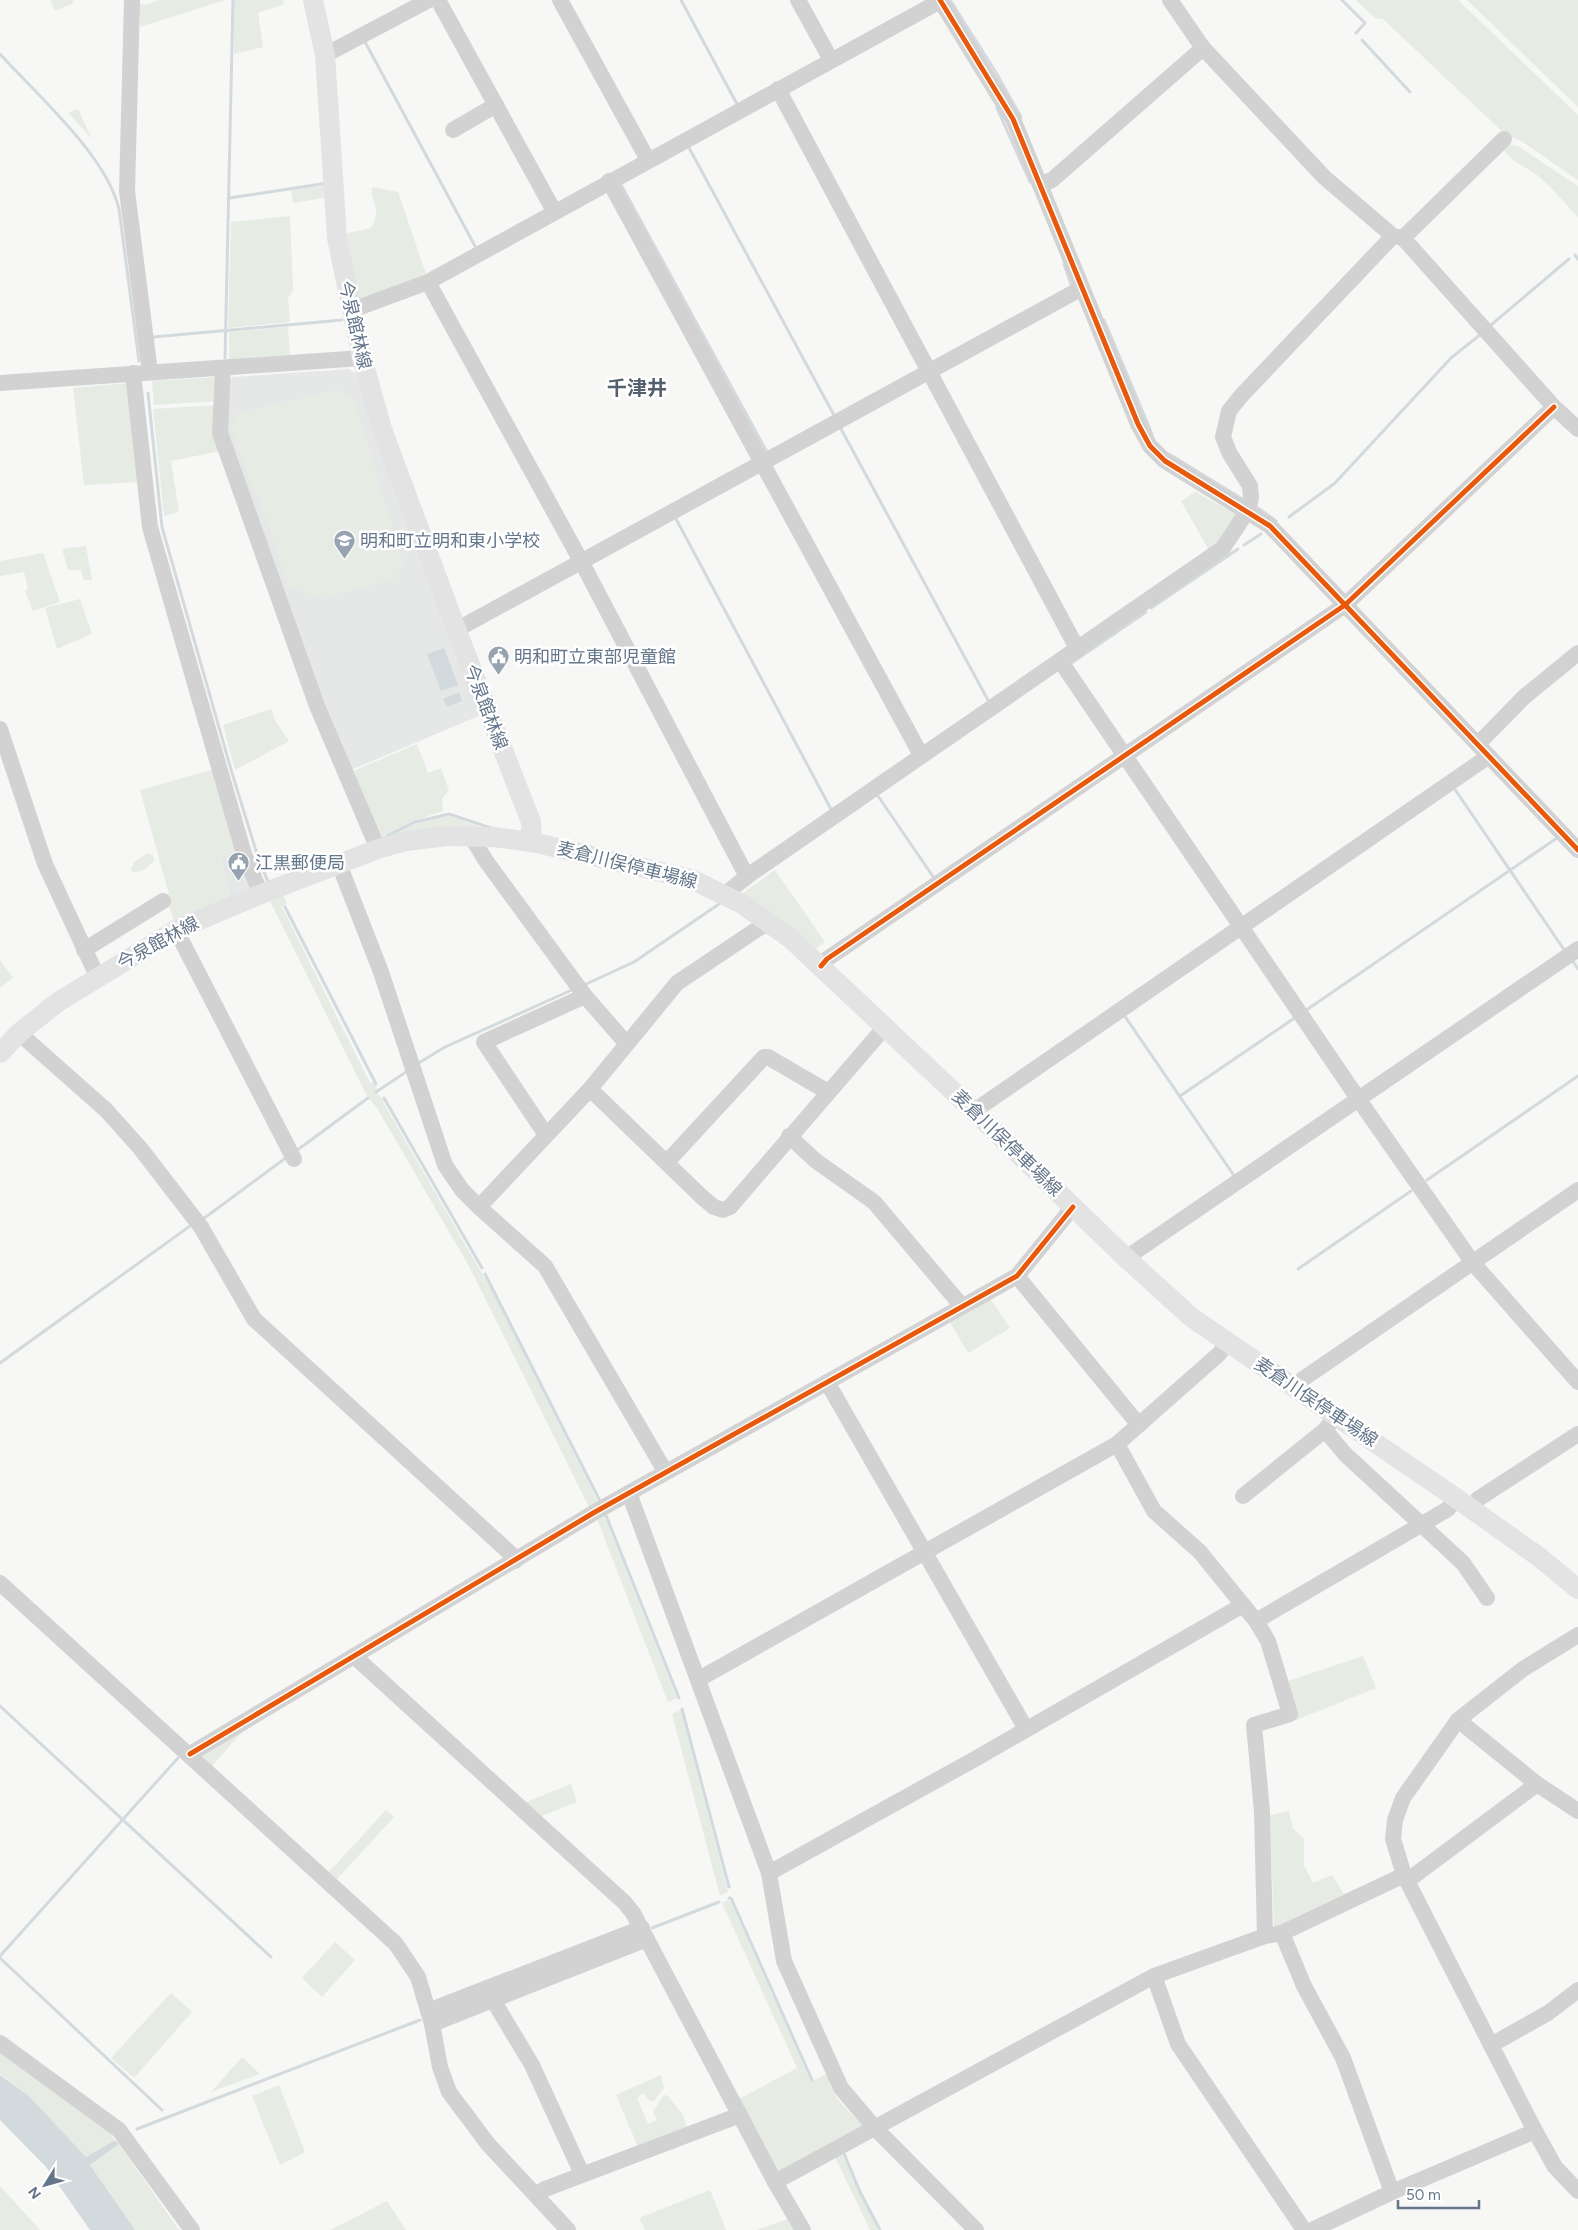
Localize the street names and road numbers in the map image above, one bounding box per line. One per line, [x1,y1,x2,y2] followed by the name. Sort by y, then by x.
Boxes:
[334,279,376,371] street label: 今泉館林線
[460,661,512,753] street label: 今泉館林線
[554,837,700,893] street label: 麦倉川俣停車場線
[113,912,203,974] street label: 今泉館林線
[948,1085,1066,1201] street label: 麦倉川俣停車場線
[1250,1353,1382,1451] street label: 麦倉川俣停車場線

